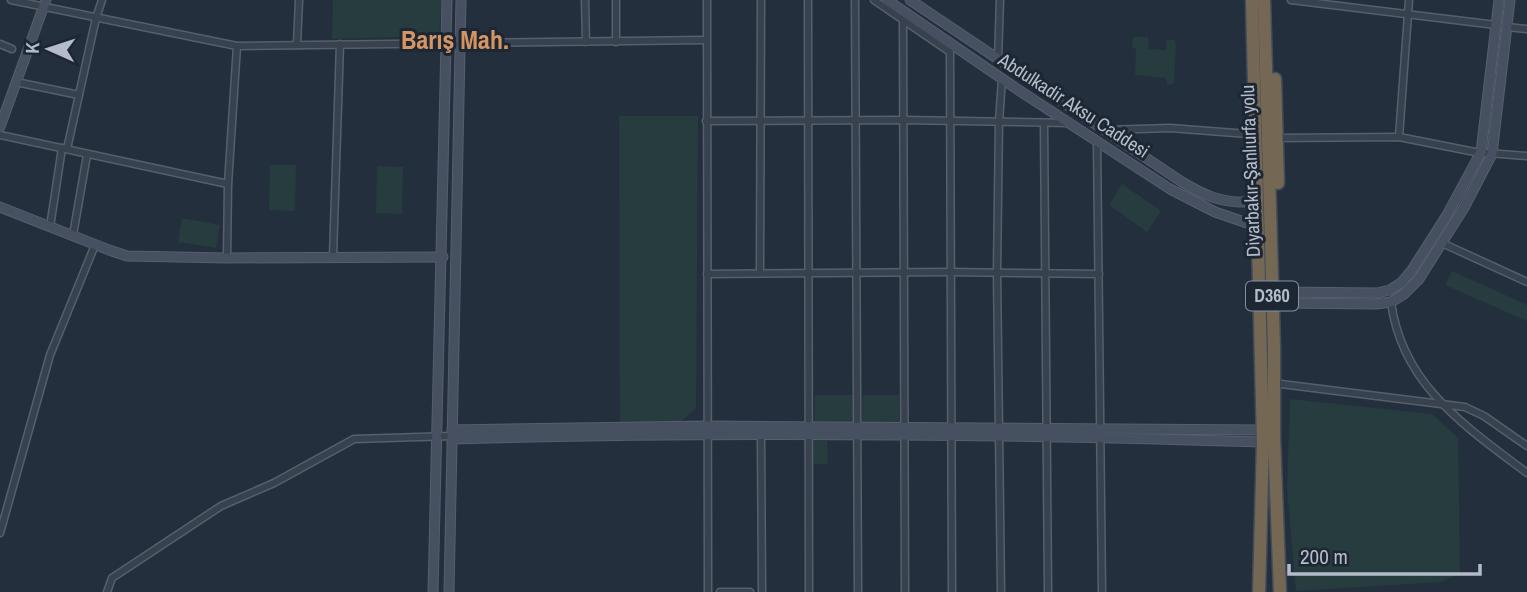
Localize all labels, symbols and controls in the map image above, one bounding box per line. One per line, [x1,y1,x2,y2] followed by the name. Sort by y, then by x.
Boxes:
[14,14,84,84] north arrow
[401,22,509,57] district label: Barış Mah.
[19,41,45,54] text: K
[993,46,1154,164] street label: Abdulkadir Aksu Caddesi
[1234,84,1266,258] street label: Diyarbakır-Şanlıurfa yolu
[1246,282,1298,310] road number: D360
[1289,532,1480,576] scale bar
[1300,542,1348,571] text: 200 m

